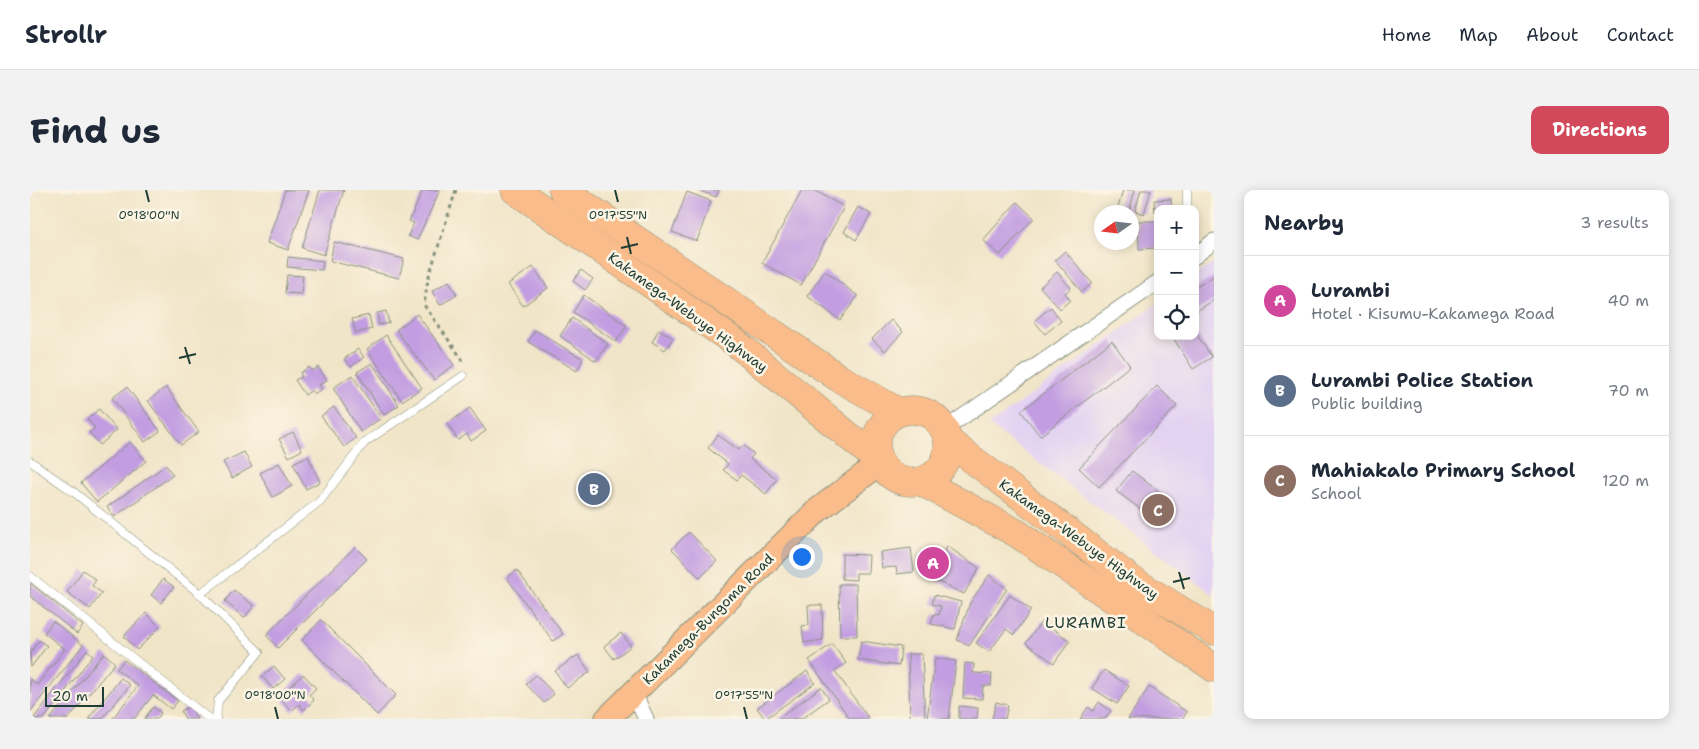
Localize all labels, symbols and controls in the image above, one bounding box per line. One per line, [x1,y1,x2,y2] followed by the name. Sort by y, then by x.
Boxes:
[25,19,107,51] text: Strollr
[1382,23,1431,47] text: Home
[1459,23,1498,47] text: Map
[1526,23,1579,47] text: About
[1607,23,1674,47] text: Contact
[1531,106,1669,154] button: Directions
[30,107,161,154] text: Find us
[1094,205,1139,250] north arrow
[1154,205,1199,340] map controls
[1154,205,1199,250] button: +
[118,207,180,223] text: 0°18'00"N
[589,207,647,223] text: 0°17'55"N
[1264,209,1344,237] text: Nearby
[1580,212,1649,233] text: 3 results
[605,248,771,376] street label: Kakamega-Webuye Highway
[1154,250,1199,295] button: −
[1311,278,1390,303] text: Lurambi
[1274,290,1286,311] text: A
[1607,290,1649,311] text: 40 m
[1154,295,1199,340] button: locate
[1311,303,1555,324] text: Hotel · Kisumu-Kakamega Road
[1311,368,1533,393] text: Lurambi Police Station
[1275,380,1285,401] text: B
[1608,380,1649,401] text: 70 m
[1311,393,1423,414] text: Public building
[1311,458,1575,483] text: Mahiakalo Primary School
[578,470,610,508] pin: B
[1275,470,1285,491] text: C
[1602,470,1649,491] text: 120 m
[996,475,1162,603] street label: Kakamega-Webuye Highway
[1311,483,1361,504] text: School
[1142,491,1174,529] pin: C
[789,544,815,570] your location
[917,544,949,582] pin: A
[639,549,778,688] street label: Kakamega-Bungoma Road
[1045,612,1127,633] district label: LURAMBI
[45,684,104,707] scale bar
[52,687,88,705] text: 20 m
[244,687,306,703] text: 0°18'00"N
[715,687,773,703] text: 0°17'55"N

